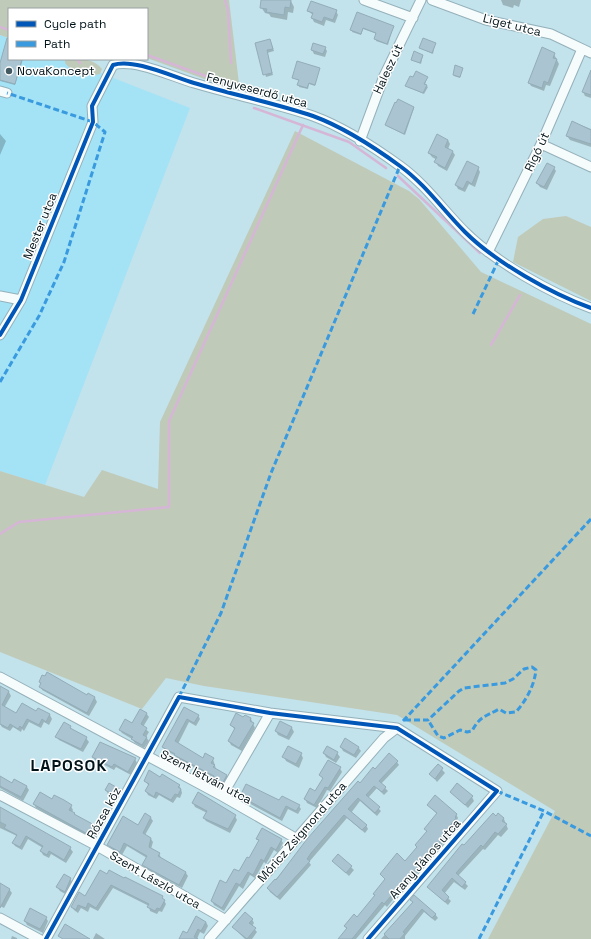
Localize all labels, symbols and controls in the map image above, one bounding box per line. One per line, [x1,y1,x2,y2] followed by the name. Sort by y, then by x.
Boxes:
[8,8,148,60] legend
[481,10,543,40] street label: Liget utca
[44,16,106,32] text: Cycle path
[44,36,70,52] text: Path
[369,41,407,97] street label: Halesz út
[17,63,94,79] place label: NovaKoncept
[4,66,14,76] marker: NovaKoncept
[205,69,309,111] street label: Fenyveserdő utca
[521,130,553,174] street label: Rigó út
[19,190,61,262] street label: Mester utca
[158,746,255,808] street label: Szent István utca
[31,755,107,776] district label: LAPOSOK
[254,778,350,886] street label: Móricz Zsigmond utca
[83,784,125,842] street label: Rózsa köz
[386,816,464,902] street label: Arany János utca
[107,847,203,913] street label: Szent László utca

